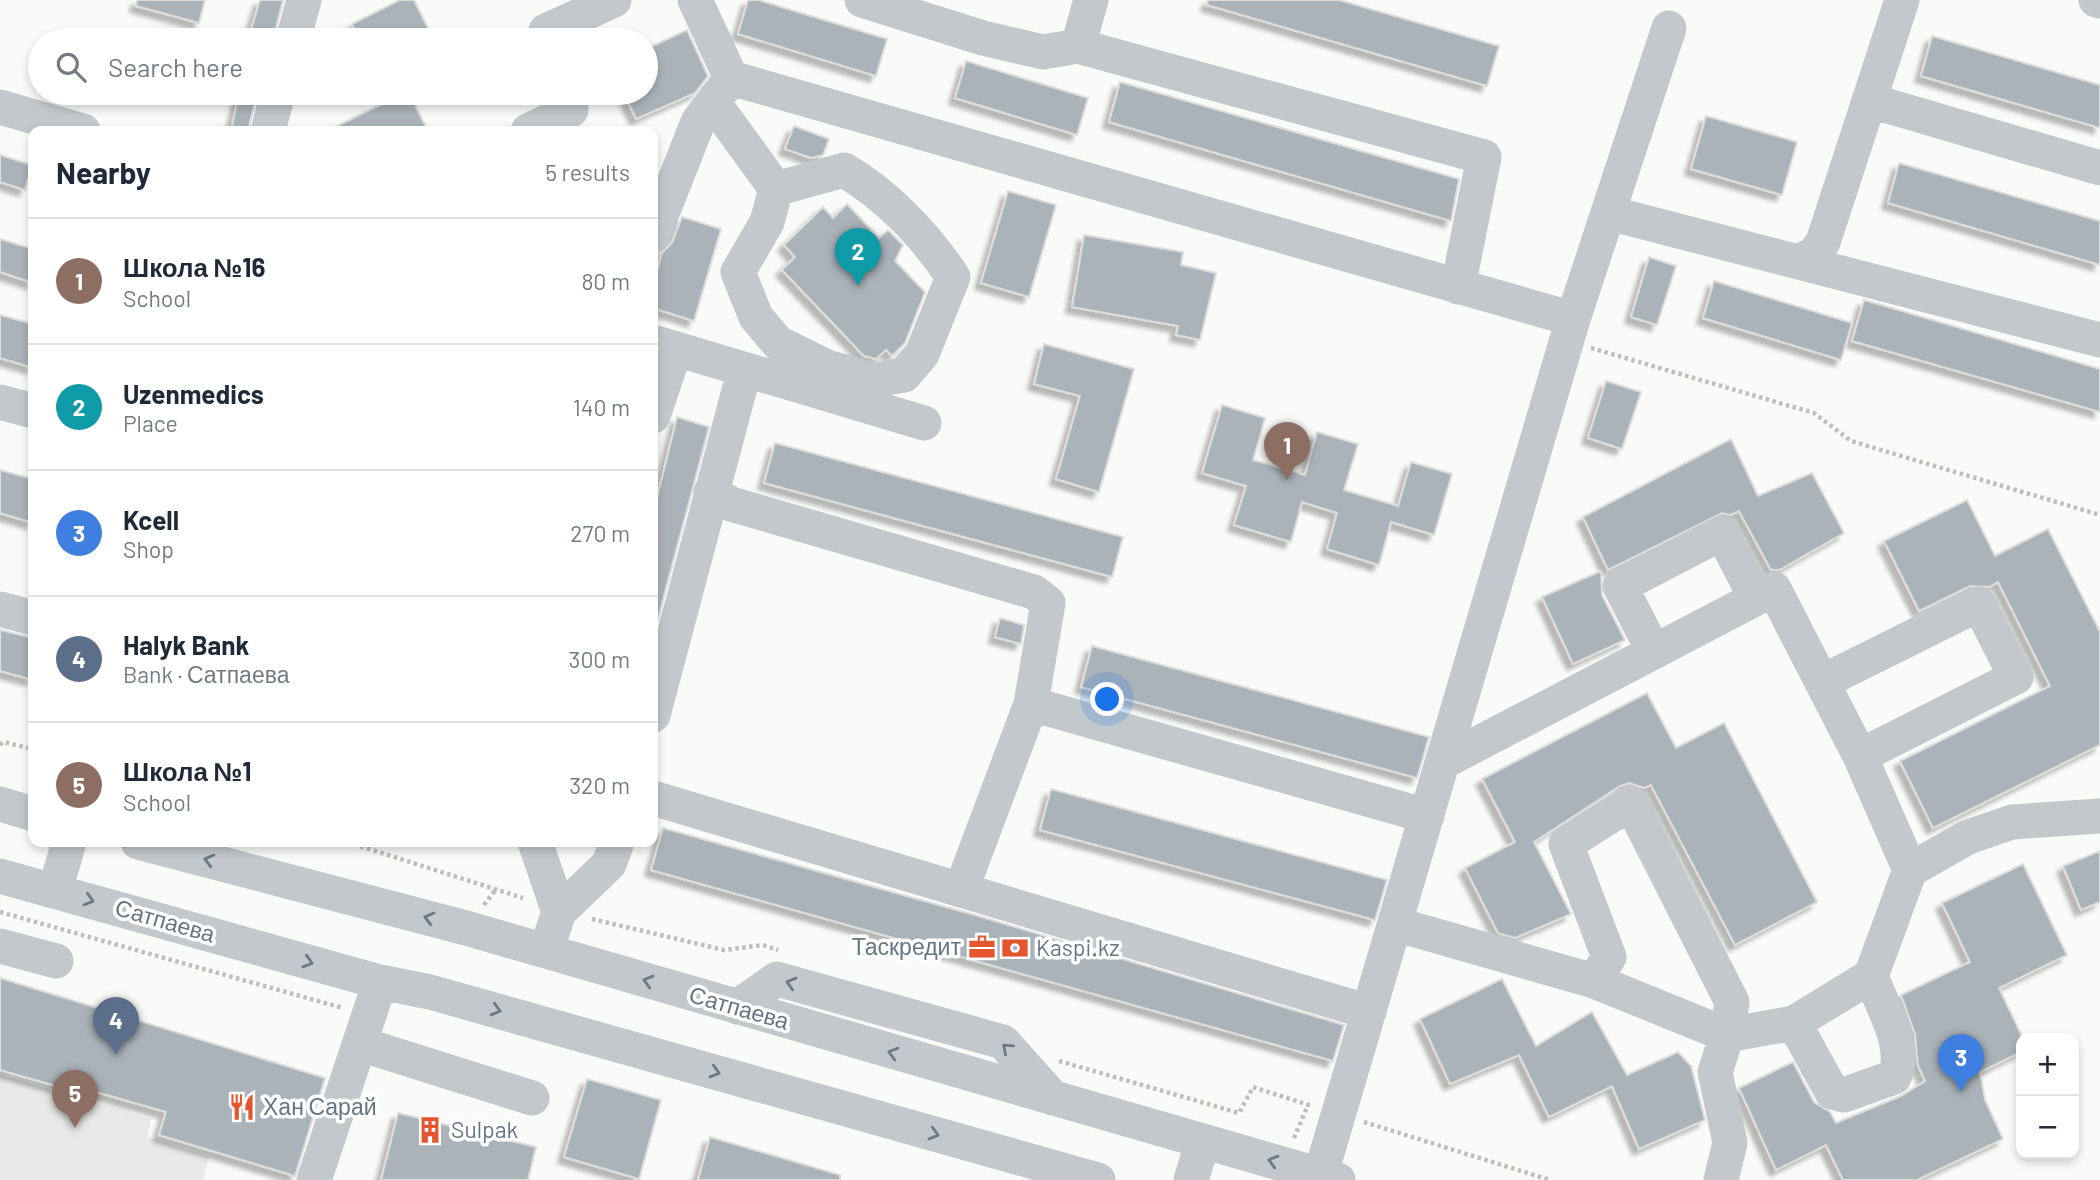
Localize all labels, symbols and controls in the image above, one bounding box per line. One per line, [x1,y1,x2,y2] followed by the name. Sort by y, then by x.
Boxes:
[28,28,658,105] search box
[52,48,90,86] icon: search
[108,51,243,82] text: Search here
[56,154,151,190] text: Nearby
[545,158,630,186] text: 5 results
[835,228,881,286] pin: 2
[123,251,265,282] text: Школа №16
[75,267,83,295] text: 1
[581,267,630,295] text: 80 m
[123,284,191,312] text: School
[123,378,264,409] text: Uzenmedics
[73,393,85,421] text: 2
[573,393,630,421] text: 140 m
[123,409,178,437] text: Place
[1264,422,1310,480] pin: 1
[123,504,179,535] text: Kcell
[73,519,85,547] text: 3
[570,519,630,547] text: 270 m
[123,535,174,563] text: Shop
[123,629,249,660] text: Halyk Bank
[72,645,86,673] text: 4
[569,645,630,673] text: 300 m
[123,660,289,688] text: Bank · Сатпаева
[1090,682,1124,716] your location
[123,755,251,786] text: Школа №1
[73,771,85,799] text: 5
[569,771,630,799] text: 320 m
[123,788,191,816] text: School
[203,854,215,868] one-way arrow
[83,892,95,907] one-way arrow
[112,892,219,948] street label: Сатпаева
[423,912,435,926] one-way arrow
[852,932,961,960] place label: Таскредит
[967,932,997,962] office icon: Таскредит
[1000,933,1030,963] bank icon: Kaspi.kz
[1036,933,1120,961] place label: Kaspi.kz
[302,953,314,968] one-way arrow
[642,975,654,990] one-way arrow
[785,976,797,991] one-way arrow
[686,979,793,1035] street label: Сатпаева
[93,997,139,1055] pin: 4
[490,1002,502,1017] one-way arrow
[2016,1033,2079,1159] map controls
[2016,1033,2079,1096] button: +
[1938,1034,1984,1092] pin: 3
[1002,1044,1015,1056] one-way arrow
[887,1046,899,1061] one-way arrow
[709,1064,721,1078] one-way arrow
[52,1070,98,1128] pin: 5
[227,1092,257,1122] restaurant icon: Хан Сарай
[263,1092,377,1120] place label: Хан Сарай
[2016,1096,2079,1159] button: −
[415,1115,445,1145] building icon: Sulpak
[451,1115,518,1143] place label: Sulpak
[928,1125,940,1140] one-way arrow
[1267,1155,1279,1170] one-way arrow

